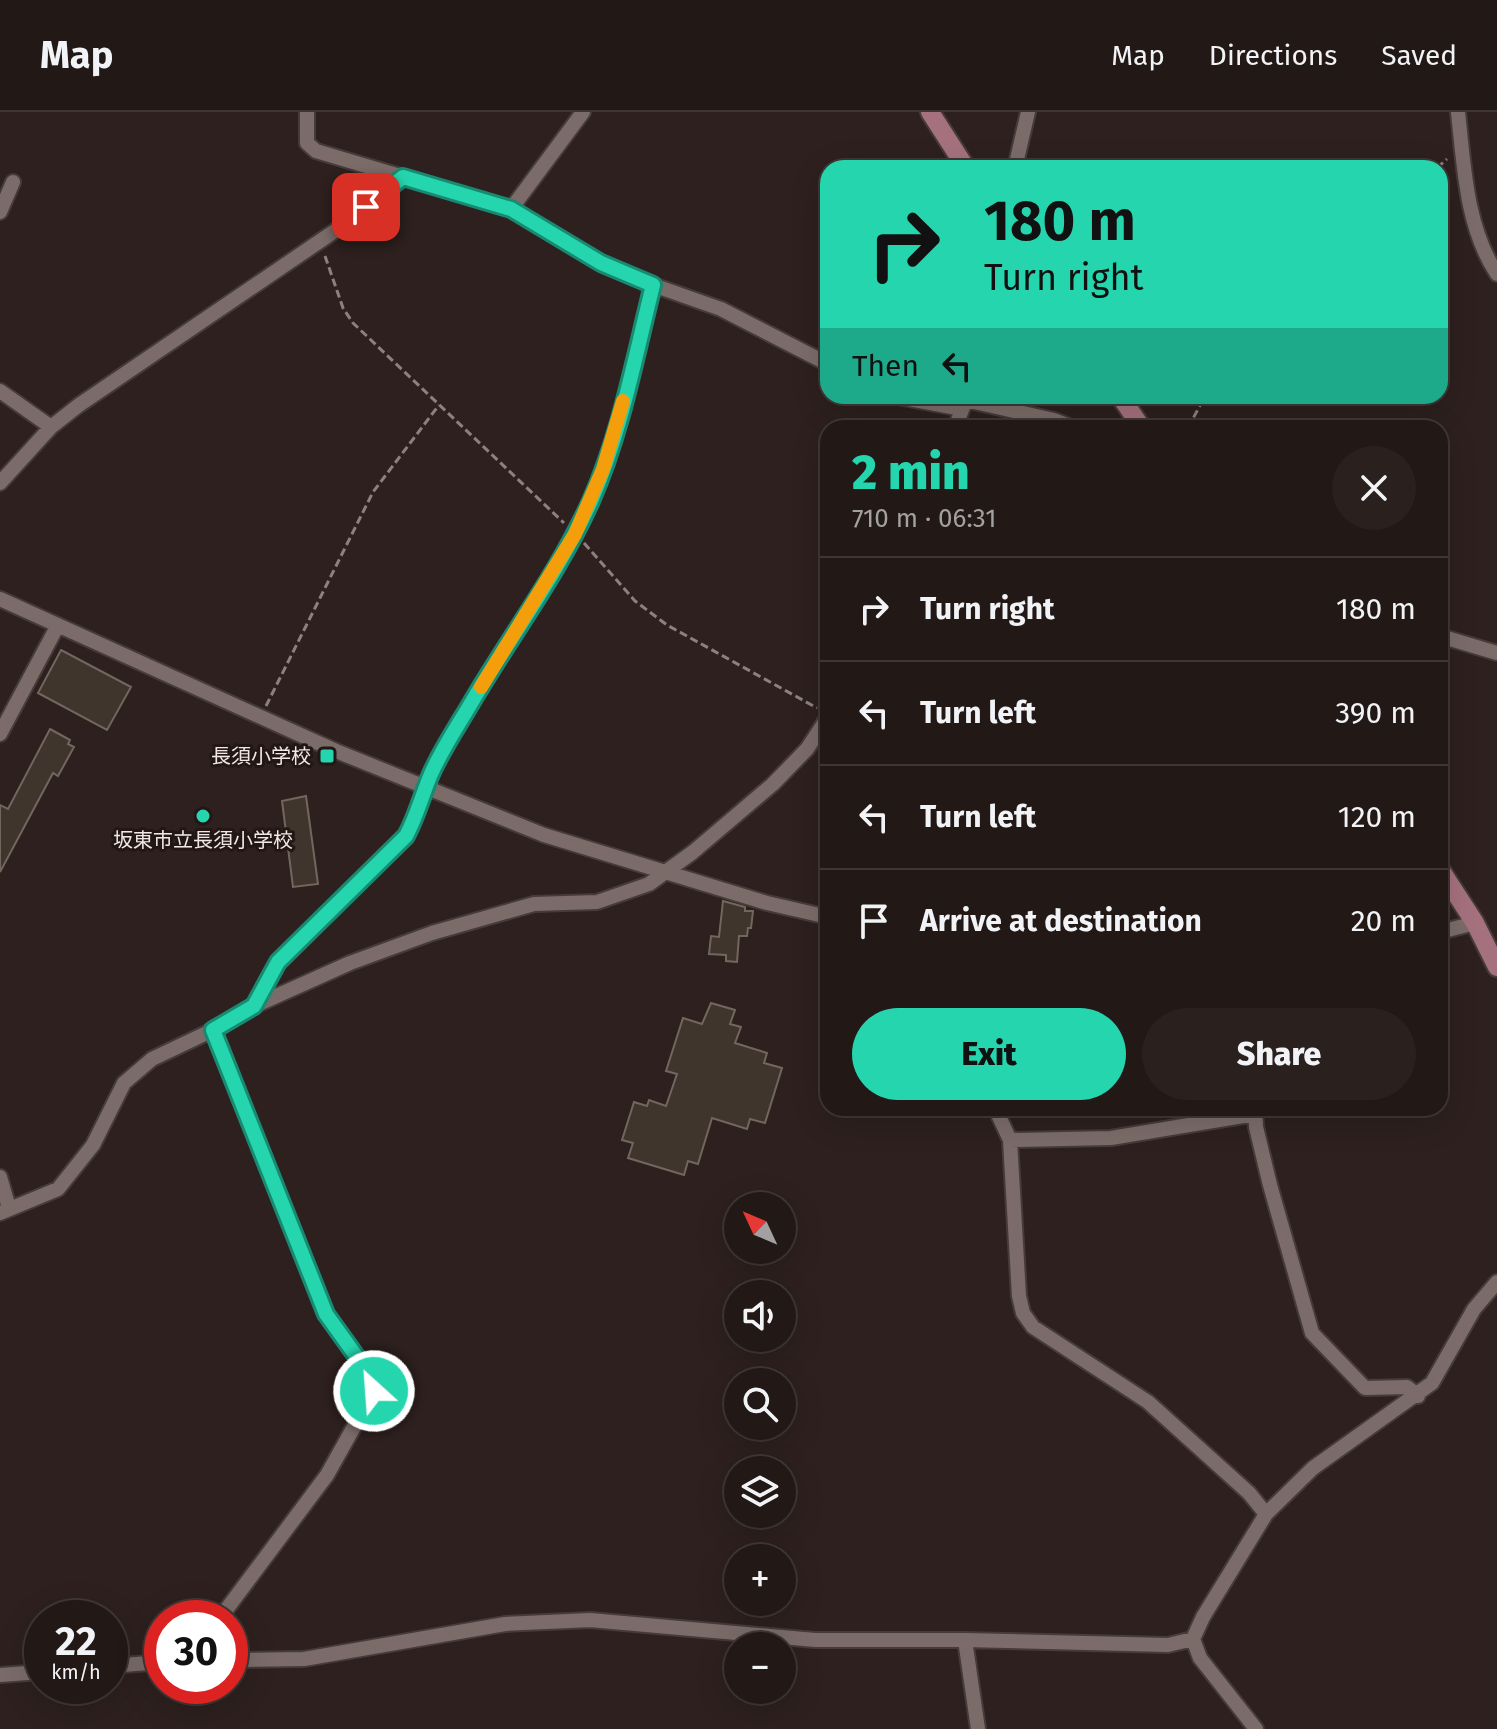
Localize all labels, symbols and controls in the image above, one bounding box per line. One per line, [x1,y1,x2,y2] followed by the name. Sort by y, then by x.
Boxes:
[40,32,113,78] text: Map
[1111,39,1165,72] text: Map
[1209,39,1337,72] text: Directions
[1381,39,1457,72] text: Saved
[332,173,400,241] pin
[344,185,388,229] icon: arrive
[984,188,1136,255] text: 180 m
[852,192,956,296] icon: right
[984,256,1144,300] text: Turn right
[935,344,979,388] icon: left
[852,348,919,384] text: Then
[852,444,970,502] text: 2 min
[1332,446,1416,530] button: close
[852,503,996,534] text: 710 m · 06:31
[852,587,896,631] icon: right
[920,591,1055,627] text: Turn right
[1336,591,1416,627] text: 180 m
[852,691,896,735] icon: left
[920,695,1036,731] text: Turn left
[1335,695,1416,731] text: 390 m
[211,744,311,768] place label: 長須小学校
[318,747,336,765] marker: 長須小学校
[852,795,896,839] icon: left
[920,799,1036,835] text: Turn left
[1338,799,1416,835] text: 120 m
[194,807,212,825] marker: 坂東市立長須小学校
[113,828,293,852] place label: 坂東市立長須小学校
[852,899,896,943] icon: arrive
[920,903,1202,939] text: Arrive at destination
[1351,903,1416,939] text: 20 m
[852,1008,1126,1100] button: Exit
[1142,1008,1416,1100] button: Share
[724,1192,796,1264] north arrow
[724,1192,796,1704] map controls
[724,1280,796,1352] button: sound
[332,1349,416,1433] position arrow
[724,1368,796,1440] button: search
[724,1456,796,1528] button: layers
[724,1544,796,1616] button: +
[144,1600,248,1704] speed limit sign: 30
[55,1618,97,1666] text: 22
[724,1632,796,1704] button: −
[51,1660,101,1684] text: km/h

